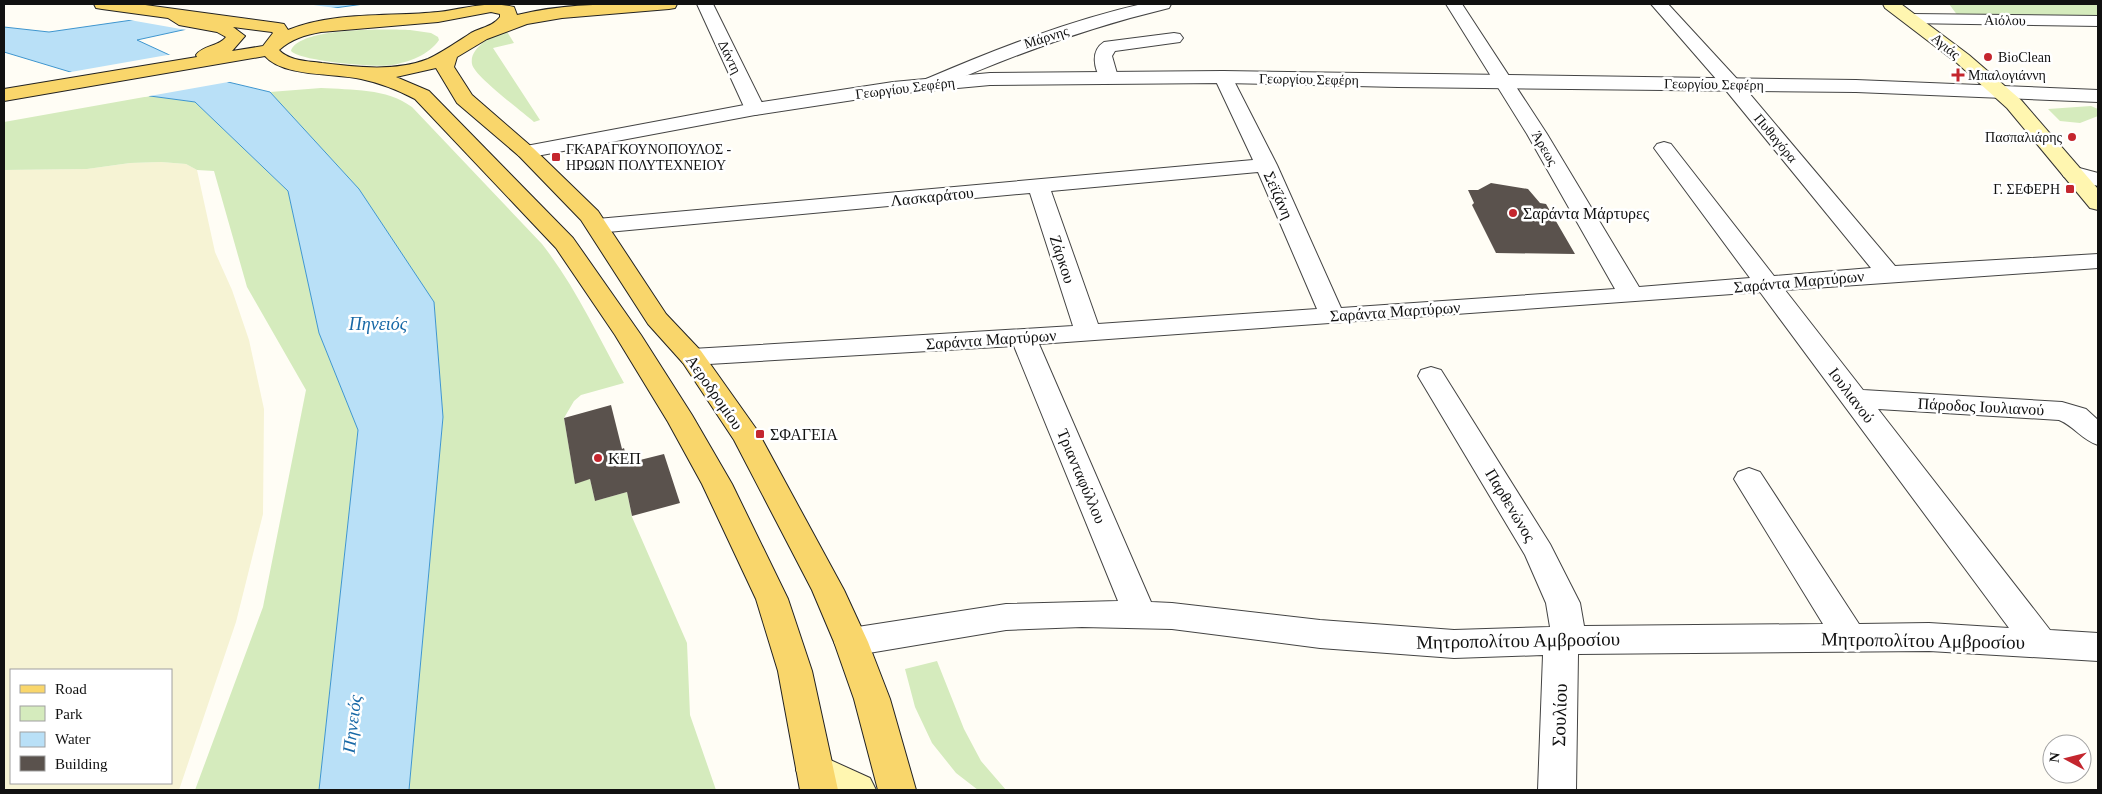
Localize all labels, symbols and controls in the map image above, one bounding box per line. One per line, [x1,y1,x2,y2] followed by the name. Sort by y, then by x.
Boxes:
[1984,13,2026,28] street label: Αιόλου
[1022,23,1071,52] street label: Μάρνης
[1929,30,1963,63] street label: Αγιάς
[715,38,744,77] street label: Δάντη
[1998,50,2051,65] place label: BioClean
[1982,51,1994,63] marker: BioClean
[1968,68,2046,83] place label: Μπαλογιάννη
[1952,69,1964,81] marker: Μπαλογιάννη
[1259,71,1359,88] street label: Γεωργίου Σεφέρη
[855,75,956,102] street label: Γεωργίου Σεφέρη
[1664,76,1764,93] street label: Γεωργίου Σεφέρη
[1751,111,1801,166] street label: Πυθαγόρα
[1529,128,1561,169] street label: Άρεως
[1985,130,2062,145] place label: Πασπαλιάρης
[2066,131,2078,143] marker: Πασπαλιάρης
[566,142,732,173] place label: ΓΚΑΡΑΓΚΟΥΝΟΠΟΥΛΟΣ - ΗΡΩΩΝ ΠΟΛΥΤΕΧΝΕΙΟΥ
[550,151,562,163] marker: ΓΚΑΡΑΓΚΟΥΝΟΠΟΥΛΟΣ - ΗΡΩΩΝ ΠΟΛΥΤΕΧΝΕΙΟΥ
[1260,169,1297,222] street label: Σεϊζάνη
[1993,182,2060,197] place label: Γ. ΣΕΦΕΡΗ
[2064,183,2076,195] marker: Γ. ΣΕΦΕΡΗ
[890,184,975,210] street label: Λασκαράτου
[1523,205,1650,223] place label: Σαράντα Μάρτυρες
[1507,207,1519,219] marker: Σαράντα Μάρτυρες
[1046,233,1078,286] street label: Ζάρκου
[1733,267,1865,297] street label: Σαράντα Μαρτύρων
[1329,298,1461,326] street label: Σαράντα Μαρτύρων
[348,314,408,334] water label: Πηνειός
[925,326,1057,354] street label: Σαράντα Μαρτύρων
[682,352,746,433] street label: Αεροδρομίου
[1825,364,1878,426] street label: Ιουλιανού
[1917,395,2045,419] street label: Πάροδος Ιουλιανού
[770,426,838,443] place label: ΣΦΑΓΕΙΑ
[1053,426,1109,527] street label: Τριανταφύλλου
[754,428,766,440] marker: ΣΦΑΓΕΙΑ
[608,450,641,467] place label: ΚΕΠ
[592,452,604,464] marker: ΚΕΠ
[1481,466,1539,546] street label: Παρθενώνος
[1416,628,1620,653] street label: Μητροπολίτου Αμβροσίου
[1821,628,2025,653] street label: Μητροπολίτου Αμβροσίου
[10,669,172,784] legend
[55,681,87,697] text: Road
[1548,683,1571,747] street label: Σουλίου
[338,693,366,755] water label: Πηνειός
[55,706,83,722] text: Park
[55,731,90,747] text: Water
[2042,734,2092,784] north arrow
[2047,752,2063,763] text: N
[55,756,108,772] text: Building

